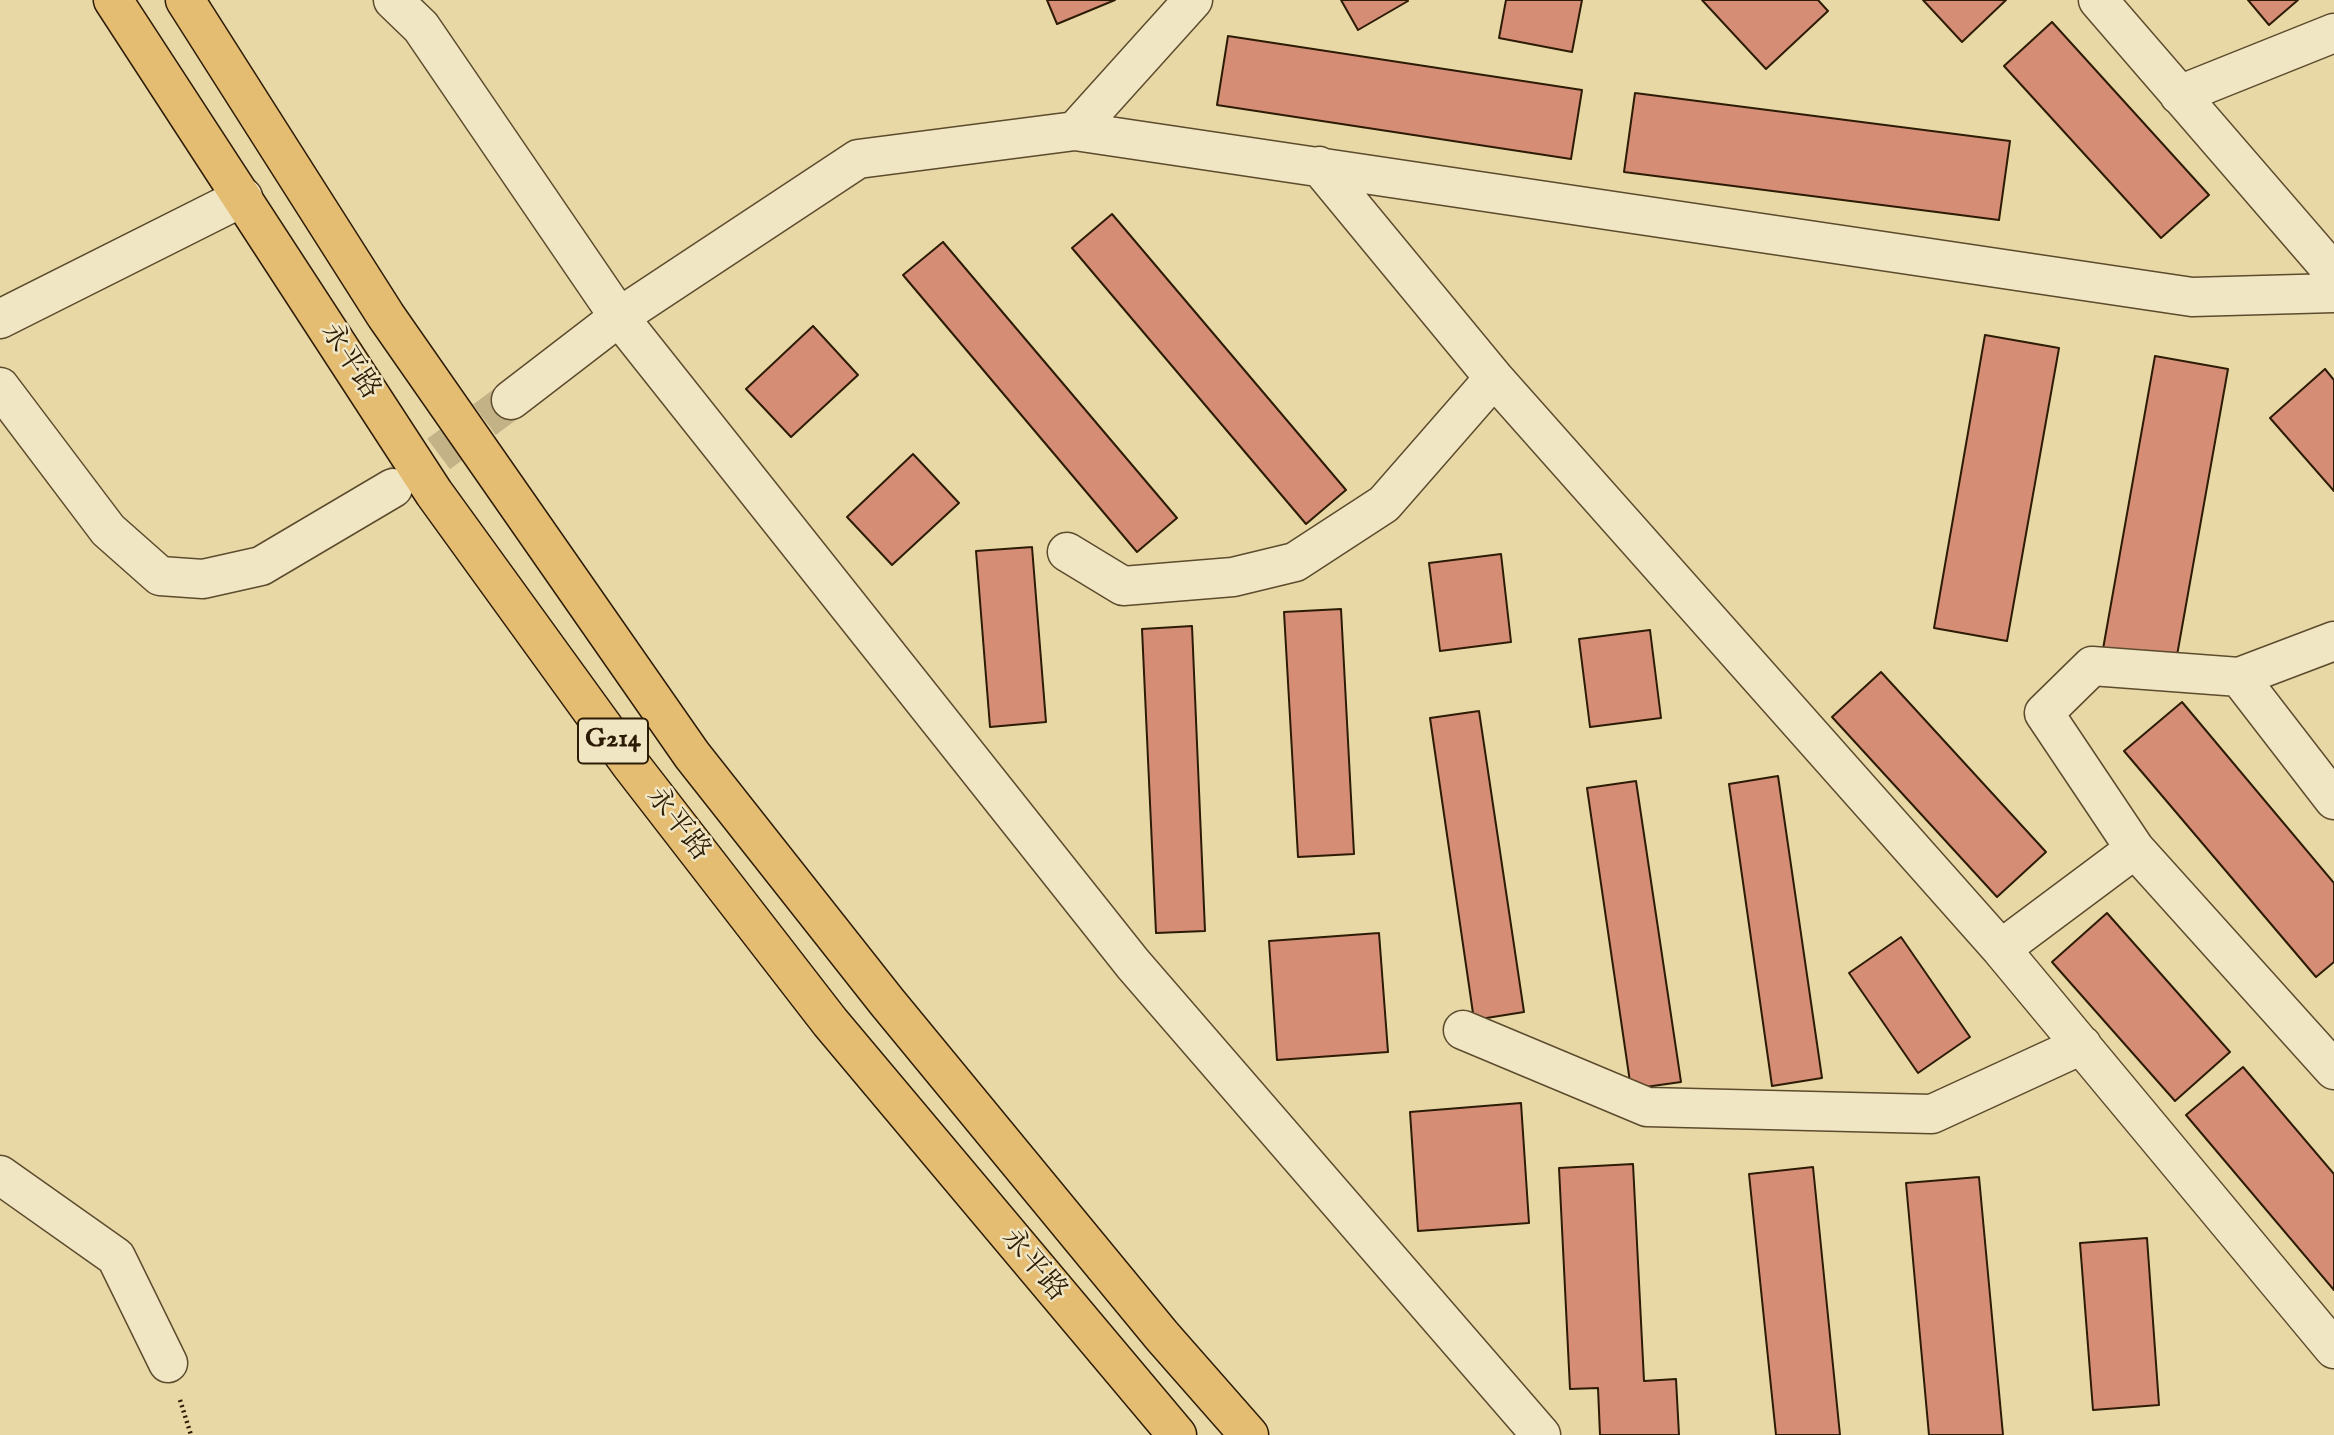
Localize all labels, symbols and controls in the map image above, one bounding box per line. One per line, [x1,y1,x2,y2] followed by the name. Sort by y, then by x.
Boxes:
[312,318,386,406] street label: 永平路
[578,719,648,764] road number: G214
[638,782,716,868] street label: 永平路
[993,1223,1073,1309] street label: 永平路

